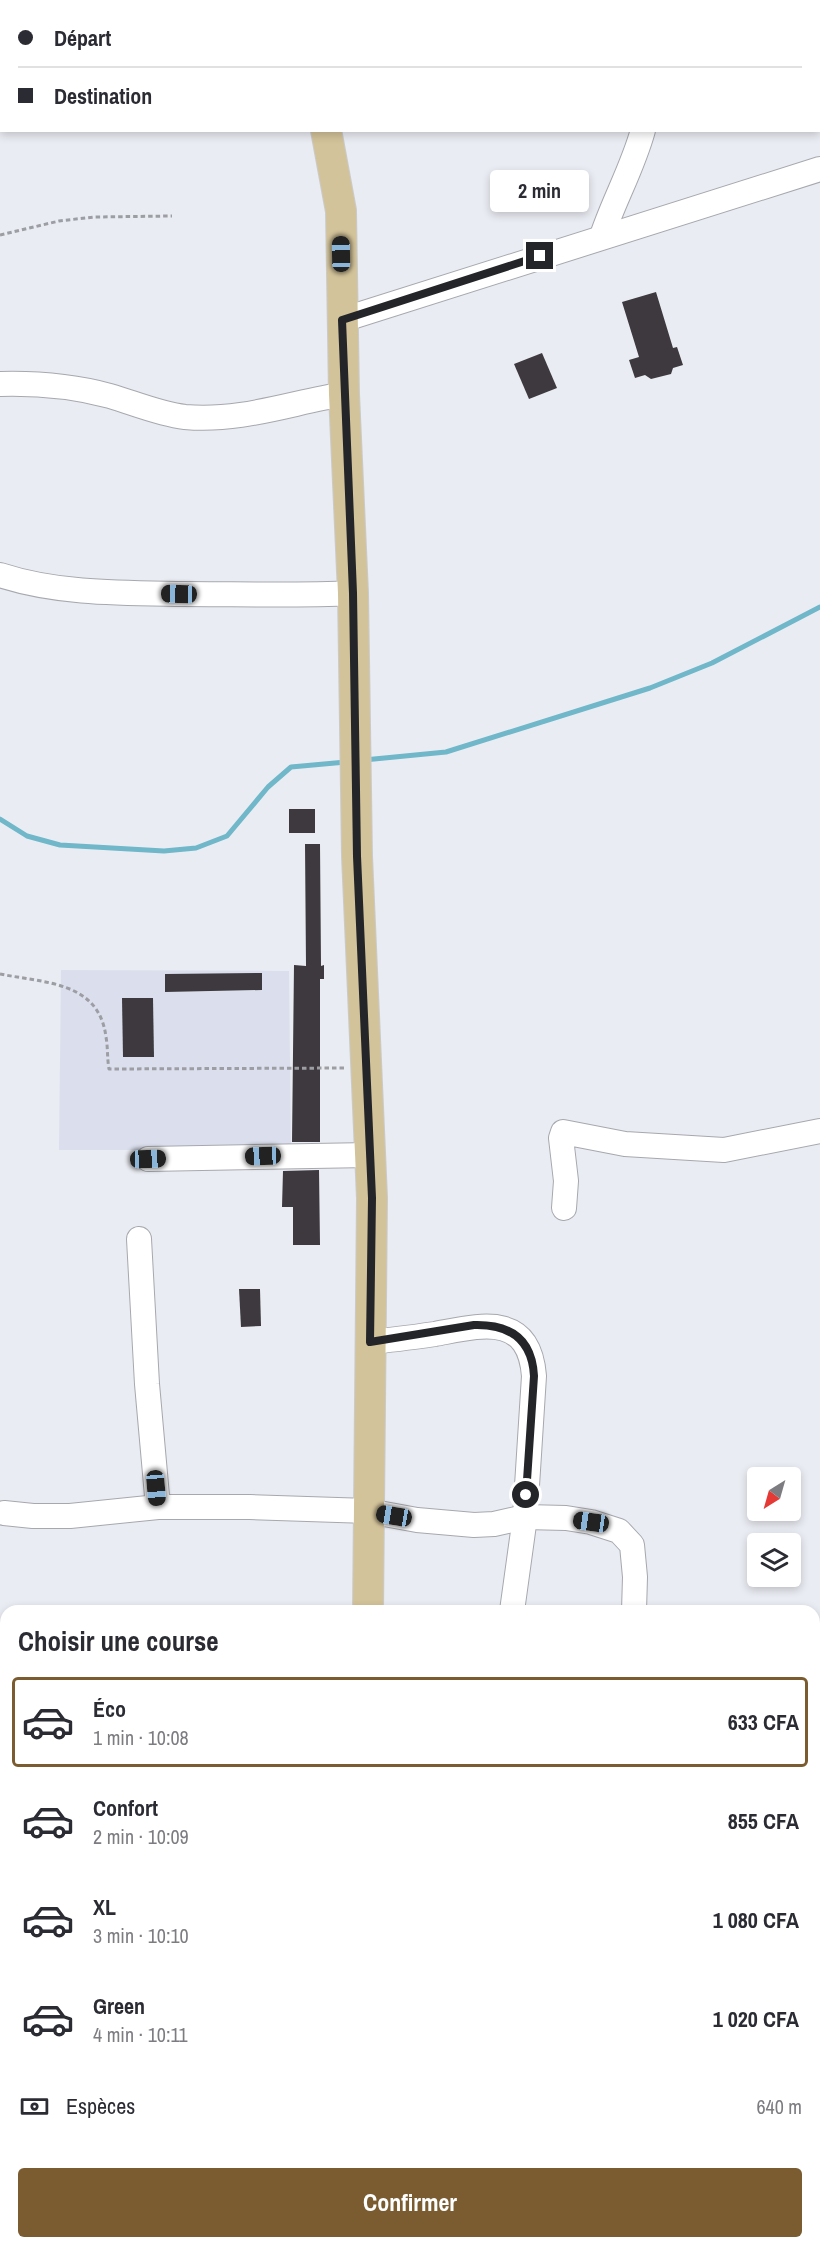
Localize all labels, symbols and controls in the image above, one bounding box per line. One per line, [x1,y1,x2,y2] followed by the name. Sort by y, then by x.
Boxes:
[54,23,111,53] text: Départ
[54,81,152,111] text: Destination
[490,169,590,211] callout: 2 min
[518,177,561,204] text: 2 min
[332,236,350,272] car
[526,242,553,269] route end
[161,585,197,603] car
[245,1146,281,1166] car
[130,1149,166,1169] car
[747,1467,801,1521] north arrow
[747,1467,801,1587] map controls
[145,1469,167,1507] car
[512,1481,539,1508] route start
[375,1504,413,1528] car
[572,1511,610,1533] car
[747,1533,801,1587] button: layers
[18,1623,219,1659] text: Choisir une course
[93,1694,126,1724] text: Éco
[21,1695,75,1749] icon: car
[728,1707,799,1737] text: 633 CFA
[93,1724,189,1751] text: 1 min · 10:08
[93,1793,158,1823] text: Confort
[21,1794,75,1848] icon: car
[728,1806,799,1836] text: 855 CFA
[93,1823,189,1850] text: 2 min · 10:09
[93,1892,116,1922] text: XL
[21,1893,75,1947] icon: car
[713,1905,799,1935] text: 1 080 CFA
[93,1922,189,1949] text: 3 min · 10:10
[93,1991,145,2021] text: Green
[21,1992,75,2046] icon: car
[713,2004,799,2034] text: 1 020 CFA
[93,2021,188,2048] text: 4 min · 10:11
[18,2090,51,2123] icon: cash
[66,2091,135,2121] text: Espèces
[756,2093,802,2120] text: 640 m
[18,2168,802,2237] button: Confirmer

